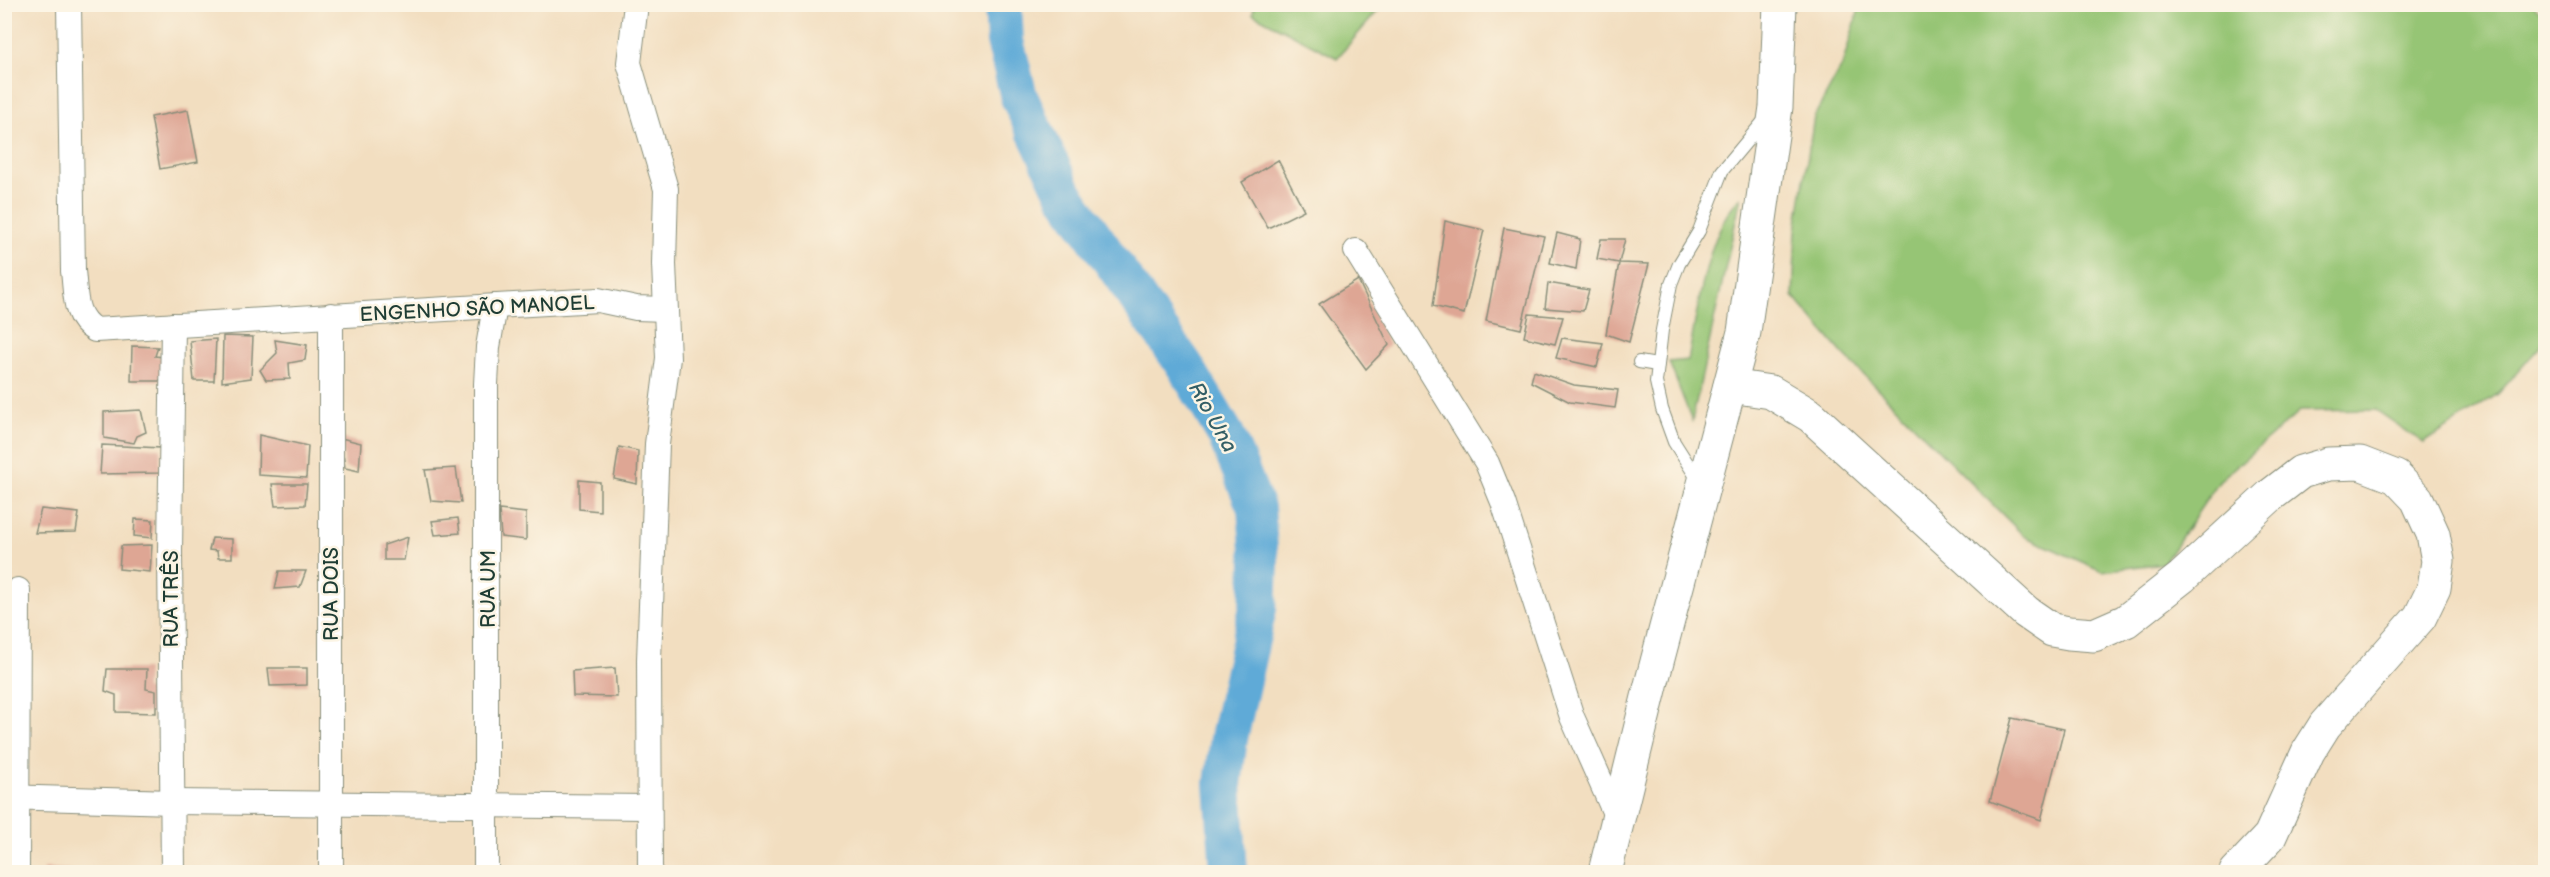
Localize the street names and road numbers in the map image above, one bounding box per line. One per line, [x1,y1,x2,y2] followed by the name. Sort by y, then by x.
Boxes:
[359,291,595,327] street label: ENGENHO SÃO MANOEL
[320,547,344,641] street label: RUA DOIS
[159,550,184,648] street label: RUA TRÊS
[477,550,501,628] street label: RUA UM

